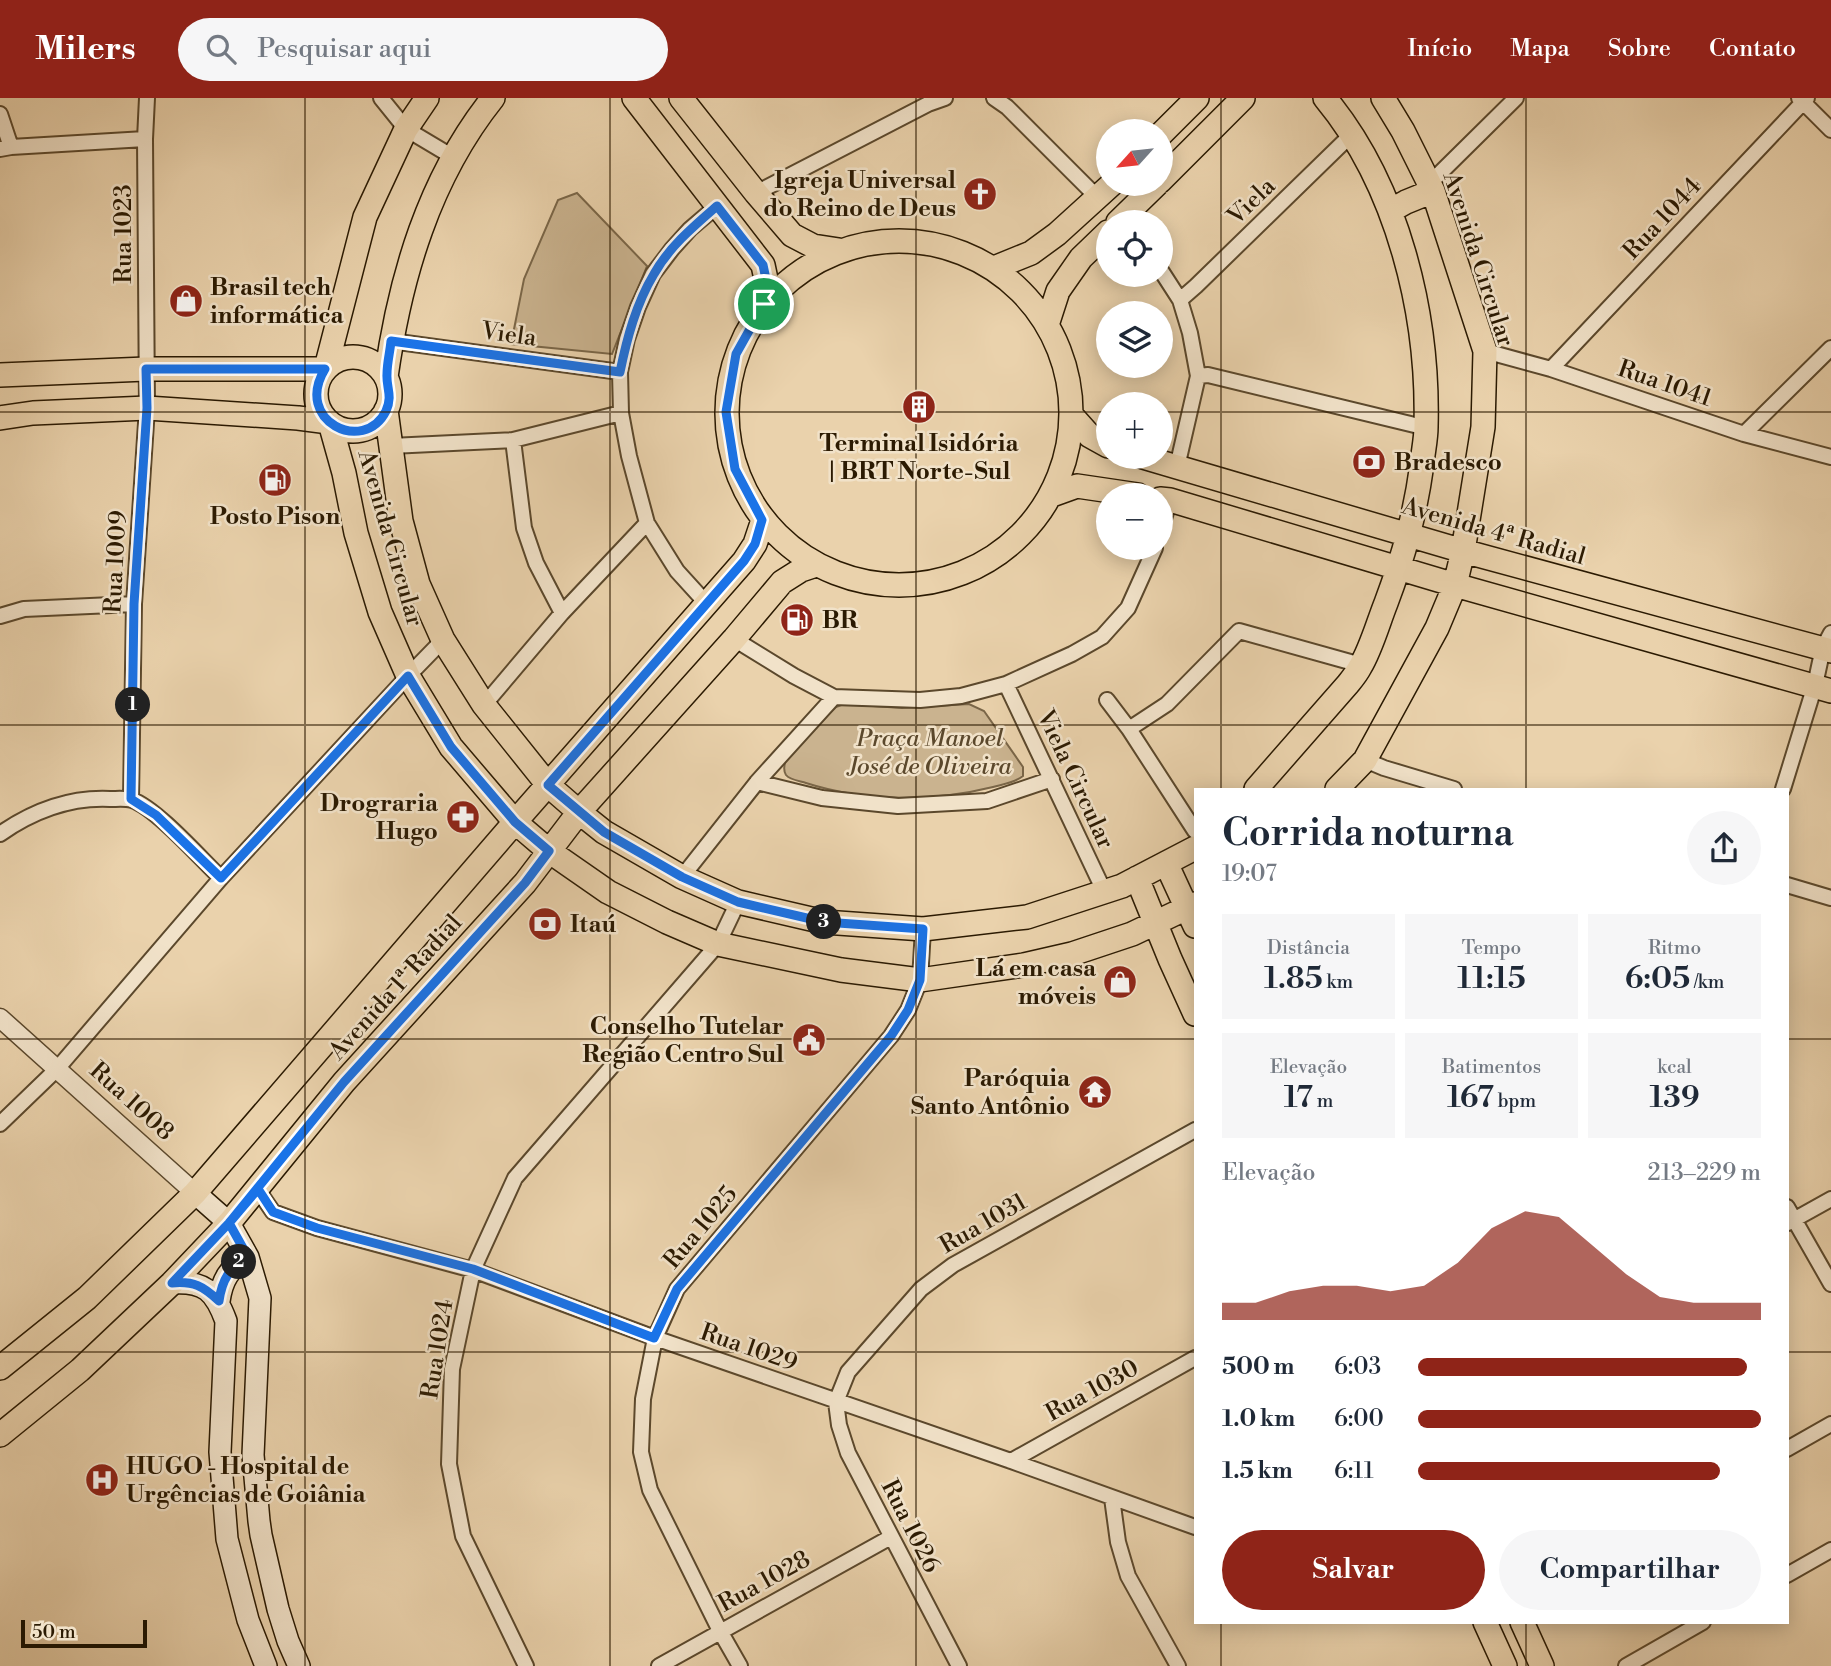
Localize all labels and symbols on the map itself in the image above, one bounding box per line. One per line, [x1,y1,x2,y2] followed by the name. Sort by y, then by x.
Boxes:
[1096,119,1172,196] north arrow
[763,166,956,224] place label: Igreja Universal do Reino de Deus
[1435,167,1520,350] street label: Avenida Circular
[1221,171,1283,232] street label: Viela
[1617,171,1708,266] street label: Rua 1044
[961,175,999,213] church icon: Igreja Universal do Reino de Deus
[109,184,139,284] street label: Rua 1023
[210,273,345,331] place label: Brasil tech informática
[734,274,794,334] pin
[167,282,205,320] shop icon: Brasil tech informática
[479,316,539,354] street label: Viela
[1614,354,1716,414] street label: Rua 1041
[900,388,938,426] building icon: Terminal Isidória | BRT Norte-Sul
[819,429,1020,487] place label: Terminal Isidória | BRT Norte-Sul
[1350,443,1388,481] bank icon: Bradesco
[350,446,430,630] street label: Avenida Circular
[1394,448,1502,478] place label: Bradesco
[256,461,294,499] fuel station icon: Posto Pison
[1398,491,1589,572] street label: Avenida 4ª Radial
[210,502,340,532] place label: Posto Pison
[98,510,134,614] street label: Rua 1009
[778,601,816,639] fuel station icon: BR
[822,606,859,636] place label: BR
[116,688,150,722] pin: 1
[1029,704,1120,854] street label: Viela Circular
[845,724,1012,782] park label: Praça Manoel José de Oliveira
[320,789,439,847] place label: Drograria Hugo
[444,798,482,836] pharmacy icon: Drograria Hugo
[806,904,842,940] pin: 3
[526,905,564,943] bank icon: Itaú
[322,909,469,1067] street label: Avenida 1ª Radial
[570,910,616,940] place label: Itaú
[976,954,1097,1012] place label: Lá em casa móveis
[1101,963,1139,1001] shop icon: Lá em casa móveis
[582,1012,784,1070] place label: Conselho Tutelar Região Centro Sul
[790,1021,828,1059] public building icon: Conselho Tutelar Região Centro Sul
[83,1056,180,1148] street label: Rua 1008
[911,1064,1071,1122] place label: Paróquia Santo Antônio
[1076,1073,1114,1111] temple icon: Paróquia Santo Antônio
[657,1180,744,1275] street label: Rua 1025
[934,1187,1033,1261] street label: Rua 1031
[222,1244,256,1280] pin: 2
[415,1297,461,1401] street label: Rua 1024
[696,1317,801,1379] street label: Rua 1029
[1041,1353,1144,1429] street label: Rua 1030
[126,1452,366,1510] place label: HUGO - Hospital de Urgências de Goiânia
[83,1461,121,1499] hospital icon: HUGO - Hospital de Urgências de Goiânia
[874,1475,946,1578] street label: Rua 1026
[713,1544,816,1619] street label: Rua 1028
[21,1617,147,1649] scale bar

